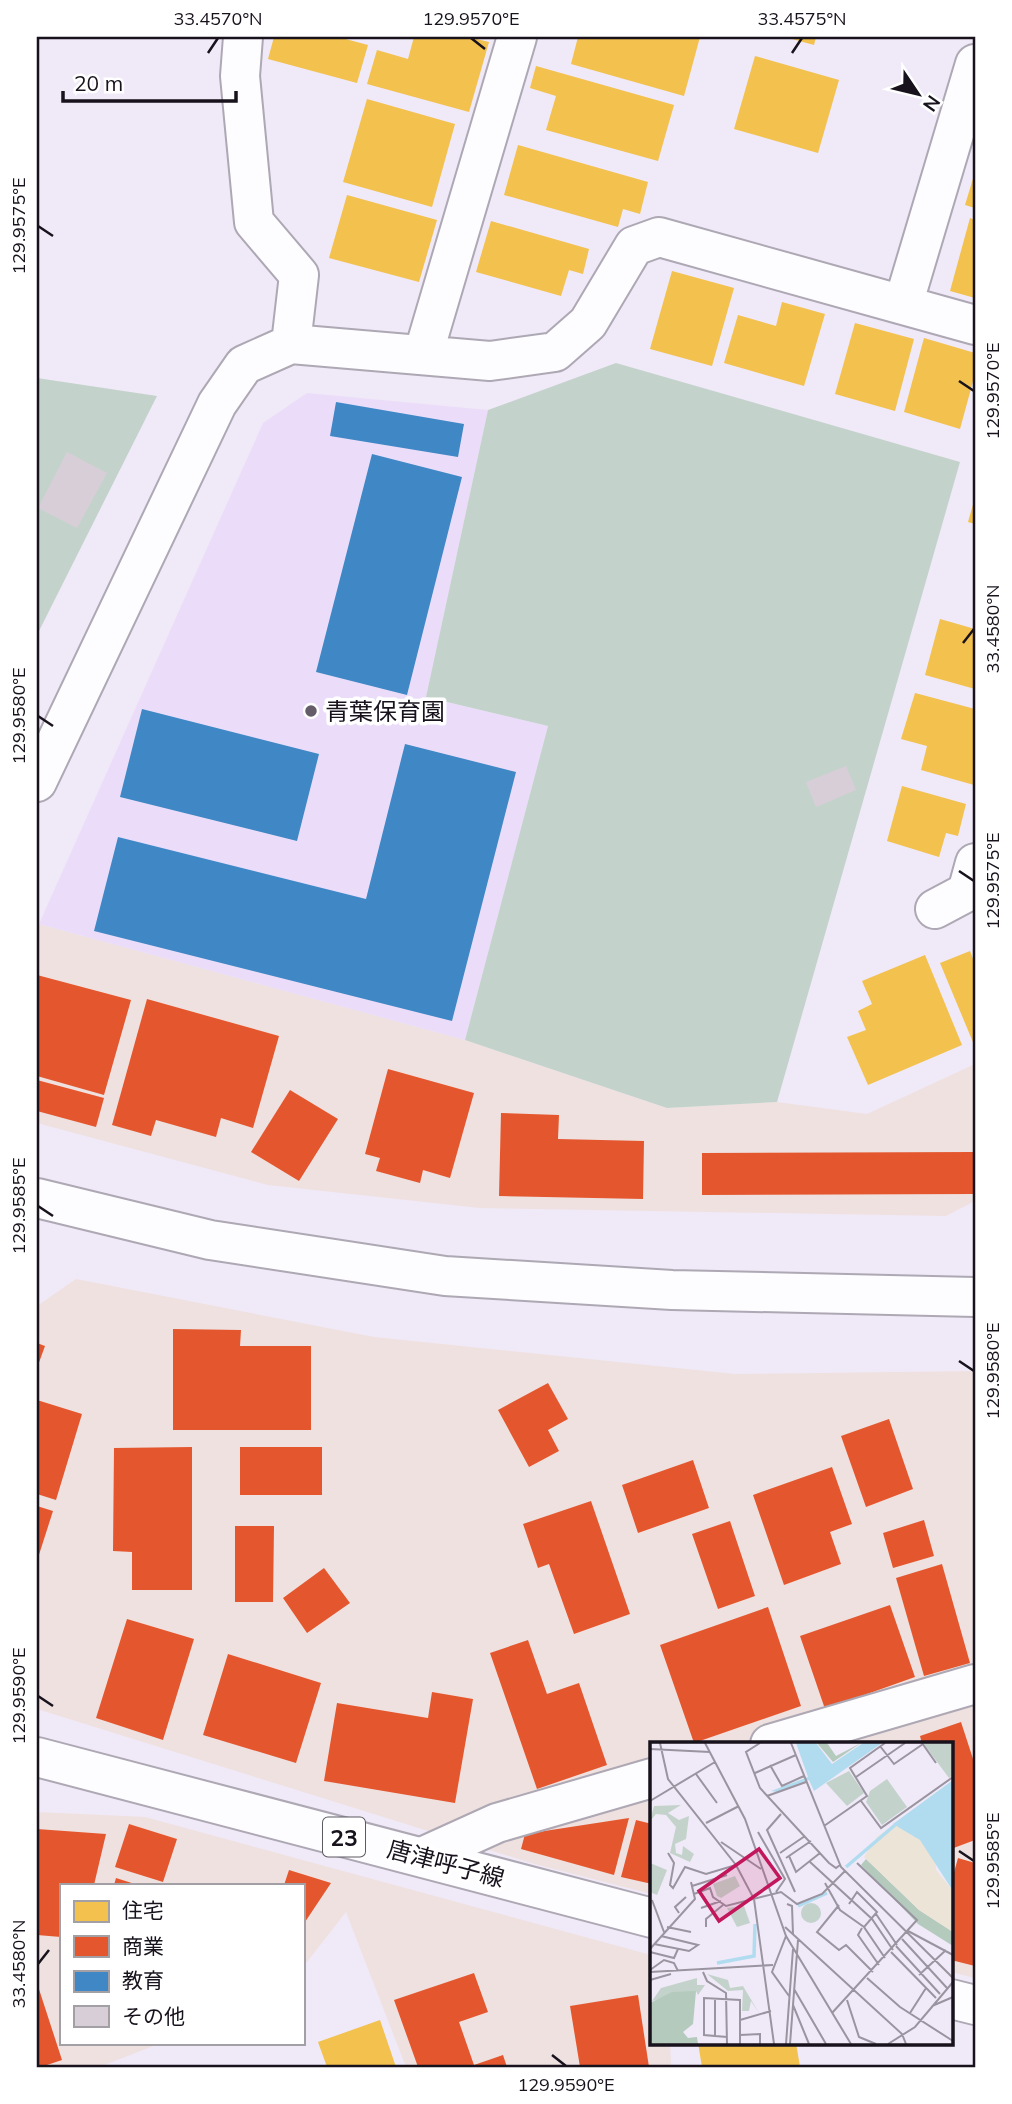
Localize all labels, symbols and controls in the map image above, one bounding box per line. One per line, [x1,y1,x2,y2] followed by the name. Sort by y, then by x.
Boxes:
[173,7,263,30] text: 33.4570°N
[423,7,519,30] text: 129.9570°E
[757,7,847,30] text: 33.4575°N
[63,60,236,104] scale bar
[883,60,953,130] north arrow
[74,70,123,96] text: 20 m
[918,91,946,117] text: N
[7,178,30,274] text: 129.9575°E
[981,343,1004,439] text: 129.9570°E
[981,584,1004,674] text: 33.4580°N
[7,668,30,764] text: 129.9580°E
[325,696,445,726] place label: 青葉保育園
[303,703,319,719] marker: 青葉保育園
[981,833,1004,929] text: 129.9575°E
[7,1158,30,1254] text: 129.9585°E
[981,1323,1004,1419] text: 129.9580°E
[7,1648,30,1744] text: 129.9590°E
[650,1742,953,2044] inset map
[981,1813,1004,1909] text: 129.9585°E
[323,1818,365,1856] road number: 23
[384,1833,508,1893] street label: 唐津呼子線
[60,1884,304,2044] legend
[122,1897,164,1923] text: 住宅
[7,1919,30,2009] text: 33.4580°N
[122,1933,164,1959] text: 商業
[122,1967,164,1993] text: 教育
[122,2003,185,2029] text: その他
[518,2073,614,2096] text: 129.9590°E

